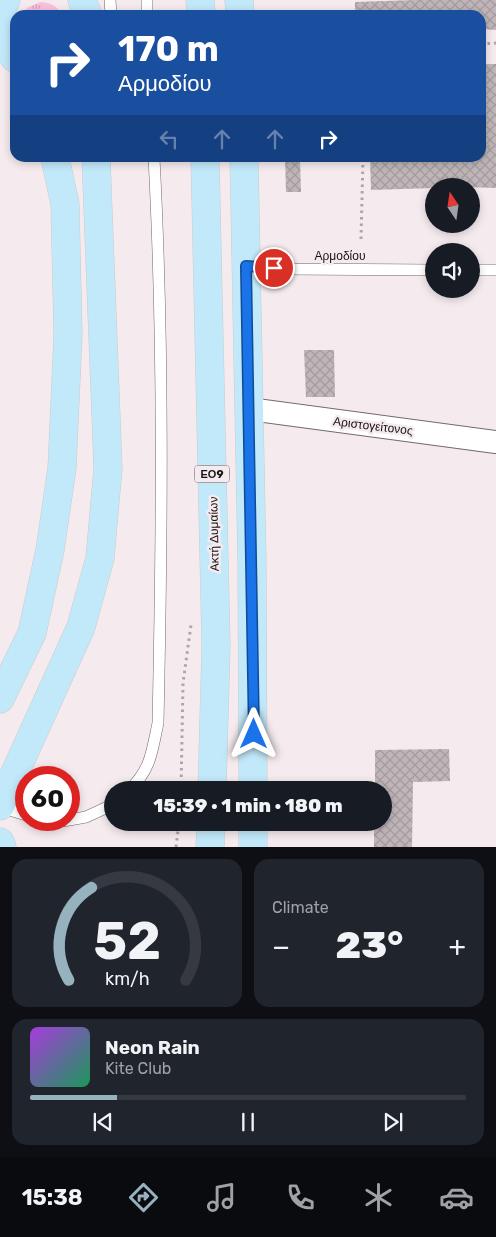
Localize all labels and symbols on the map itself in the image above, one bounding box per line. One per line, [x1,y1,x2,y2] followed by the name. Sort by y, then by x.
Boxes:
[425,178,480,232] north arrow
[253,247,295,289] pin
[315,249,366,263] street label: Αρμοδίου
[333,414,414,438] street label: Αριστογείτονος
[194,466,230,482] road number: ΕΟ9
[206,496,222,572] street label: Ακτή Δυμαίων
[227,707,279,759] position arrow
[15,766,80,831] speed limit sign: 60

